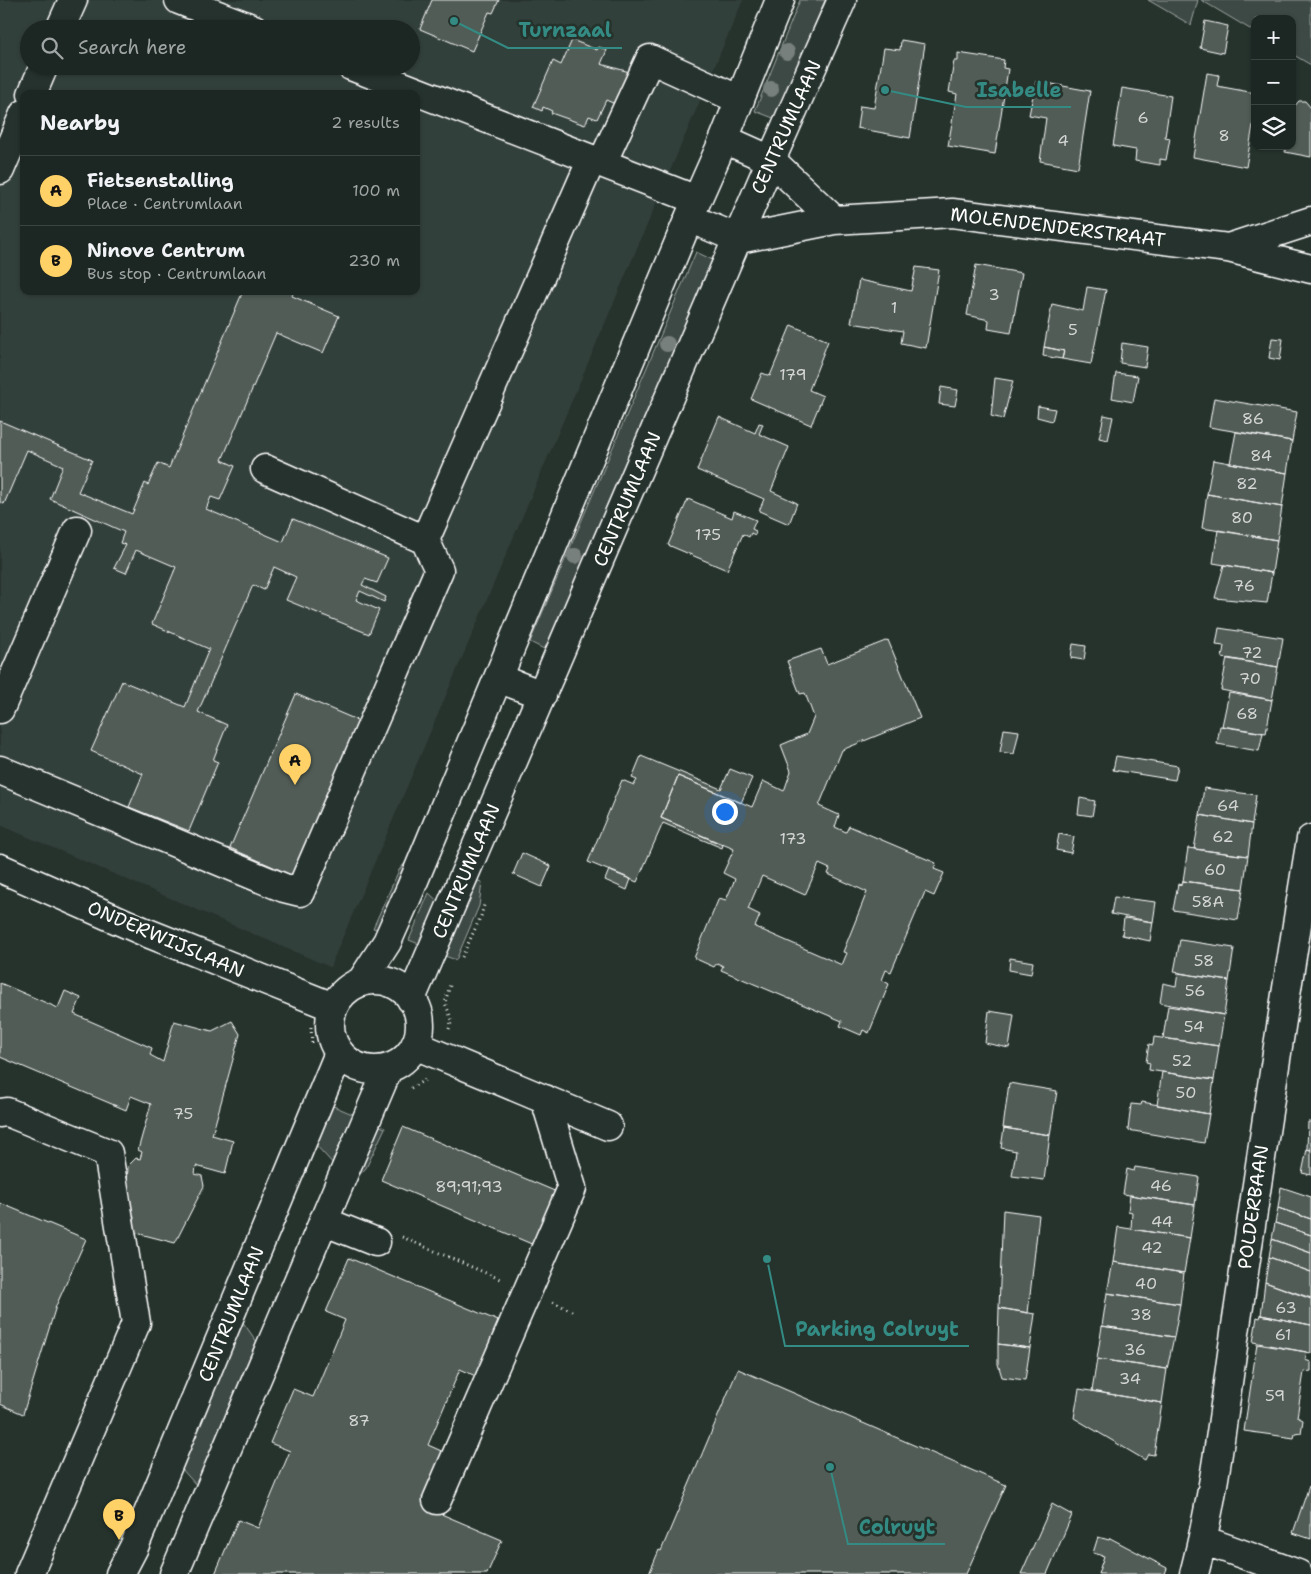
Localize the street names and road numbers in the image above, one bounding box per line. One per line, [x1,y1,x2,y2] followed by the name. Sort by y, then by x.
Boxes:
[745,56,827,198] street label: CENTRUMLAAN
[949,201,1167,253] street label: MOLENDENDERSTRAAT
[587,428,667,570] street label: CENTRUMLAAN
[426,800,506,942] street label: CENTRUMLAAN
[84,895,248,983] street label: ONDERWIJSLAAN
[1232,1143,1274,1271] street label: POLDERBAAN
[192,1242,270,1386] street label: CENTRUMLAAN

